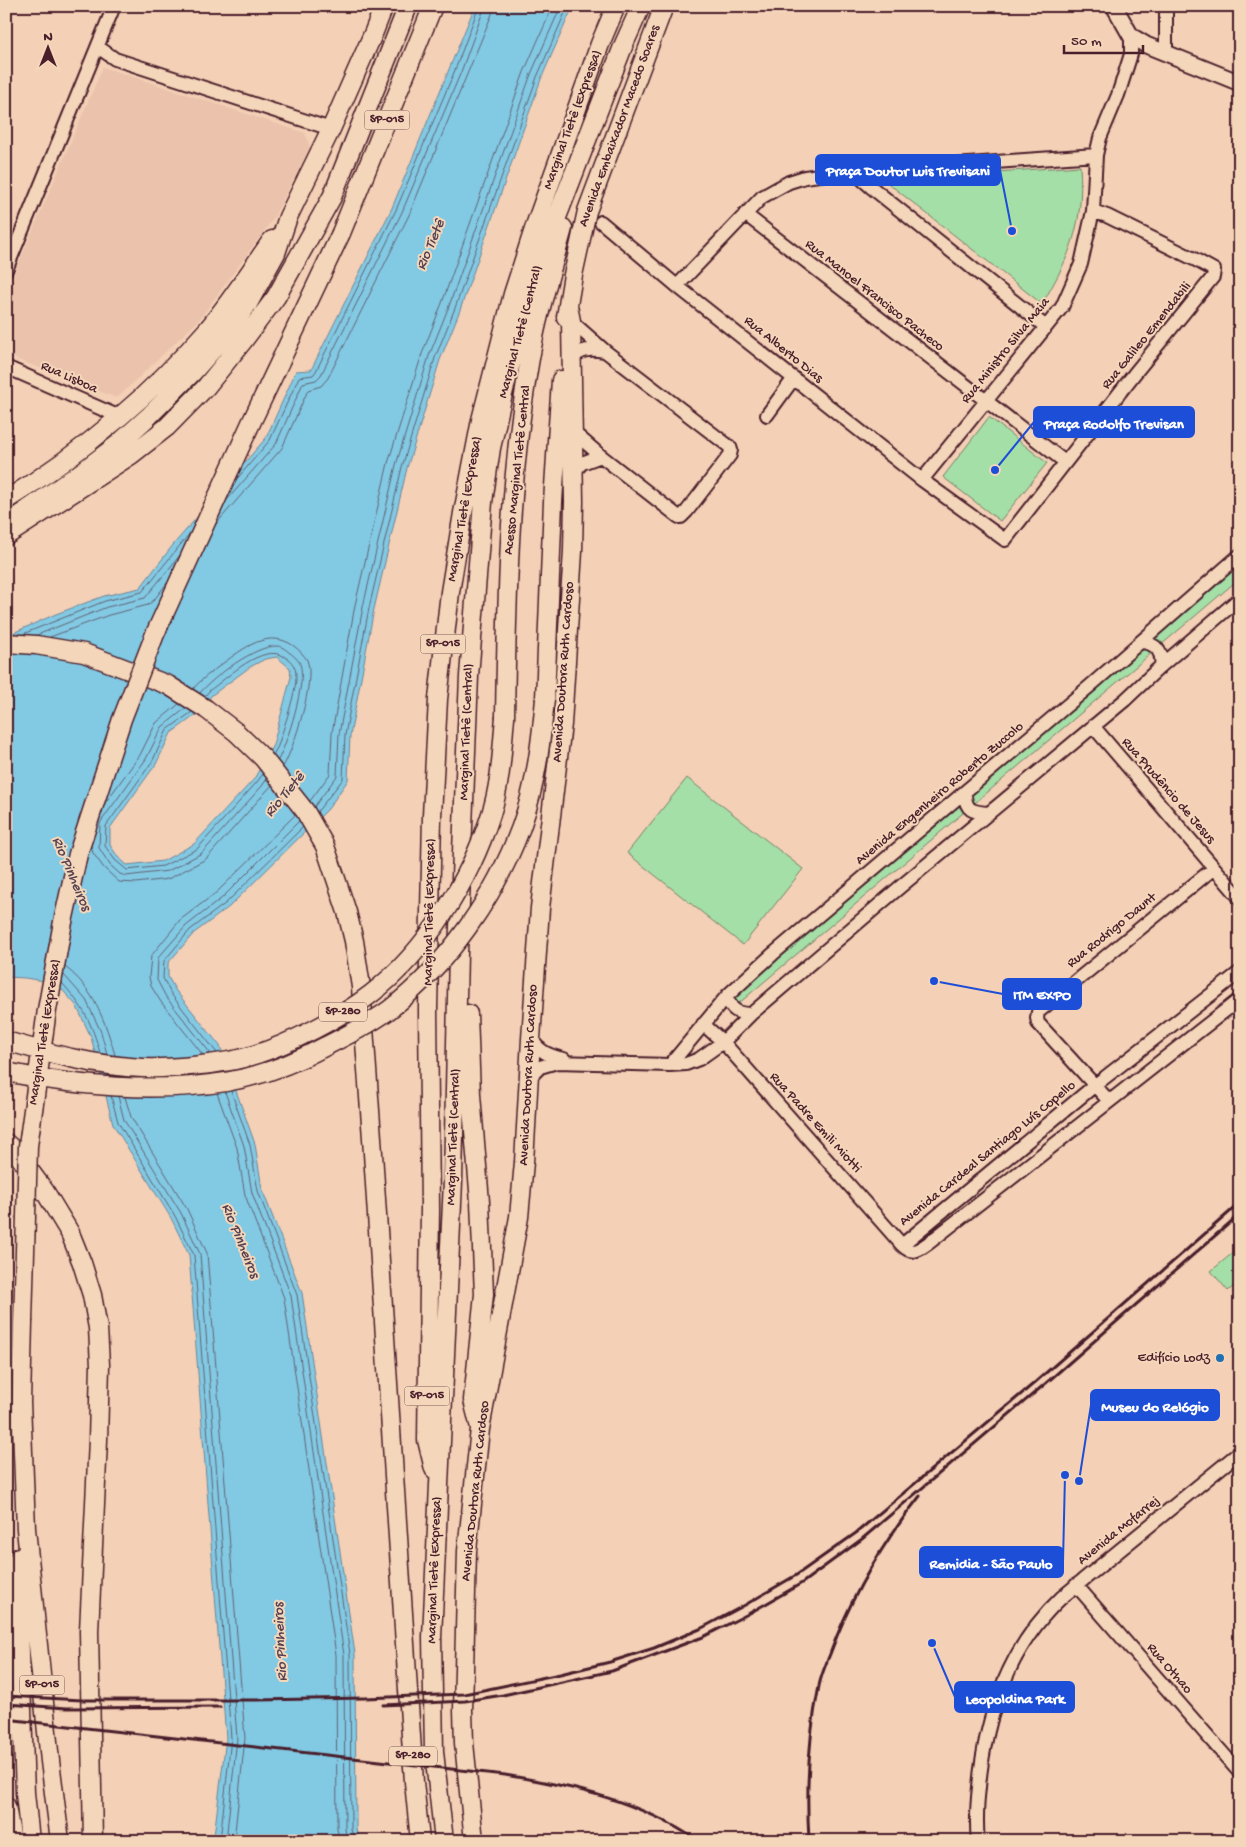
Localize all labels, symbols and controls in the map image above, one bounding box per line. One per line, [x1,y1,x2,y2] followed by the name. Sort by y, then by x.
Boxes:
[22,22,72,72] north arrow
[576,22,665,229] street label: Avenida Embaixador Macedo Soares
[1064,22,1142,54] scale bar
[43,29,53,46] text: N
[1071,33,1102,51] text: 50 m
[540,48,606,192] street label: Marginal Tietê (Expressa)
[364,110,410,130] road number: SP-015
[816,155,1000,185] callout: Praça Doutor Luis Trevisani
[825,163,990,181] text: Praça Doutor Luis Trevisani
[412,216,450,273] water label: Rio Tietê
[801,236,947,356] street label: Rua Manoel Francisco Pacheco
[495,264,547,400] street label: Marginal Tietê (Central)
[1098,279,1196,393] street label: Rua Galileo Emendabili
[958,293,1055,408] street label: Rua Ministro Silva Maia
[740,313,827,388] street label: Rua Alberto Dias
[38,358,101,399] street label: Rua Lisboa
[501,384,535,556] street label: Acesso Marginal Tietê Central
[1034,407,1194,437] callout: Praça Rodolfo Trevisan
[1043,416,1185,434] text: Praça Rodolfo Trevisan
[444,435,486,583] street label: Marginal Tietê (Expressa)
[549,581,579,763] street label: Avenida Doutora Ruth Cardoso
[420,634,466,654] road number: SP-015
[456,663,478,801] street label: Marginal Tietê (Central)
[852,719,1028,869] street label: Avenida Engenheiro Roberto Zuccolo
[1117,734,1219,848] street label: Rua Prudêncio de Jesus
[261,768,310,821] water label: Rio Tietê
[47,834,95,915] water label: Rio Pinheiros
[420,838,440,986] street label: Marginal Tietê (Expressa)
[1064,889,1161,972] street label: Rua Rodrigo Daunt
[25,958,65,1106] street label: Marginal Tietê (Expressa)
[1003,979,1081,1009] callout: ITM EXPO
[516,984,542,1166] street label: Avenida Doutora Ruth Cardoso
[1013,987,1072,1005] text: ITM EXPO
[319,1002,367,1022] road number: SP-280
[443,1068,465,1206] street label: Marginal Tietê (Central)
[765,1069,865,1177] street label: Rua Padre Emili Miotti
[896,1077,1080,1231] street label: Avenida Cardeal Santiago Luís Copello
[217,1201,264,1282] water label: Rio Pinheiros
[1138,1350,1211,1367] place label: Edifício Lodz
[1214,1352,1226,1364] marker: Edifício Lodz
[404,1386,450,1405] road number: SP-015
[1091,1390,1219,1420] callout: Museu do Relógio
[1101,1399,1209,1417] text: Museu do Relógio
[458,1400,494,1582] street label: Avenida Doutora Ruth Cardoso
[1074,1493,1164,1569] street label: Avenida Mofarrej
[424,1496,446,1644] street label: Marginal Tietê (Expressa)
[920,1547,1063,1577] callout: Remidia - São Paulo
[928,1556,1053,1574] text: Remidia - São Paulo
[270,1601,292,1682] water label: Rio Pinheiros
[1142,1640,1196,1698] street label: Rua Othao
[20,1676,64,1694] road number: SP-015
[955,1682,1074,1712] callout: Leopoldina Park
[965,1691,1067,1709] text: Leopoldina Park
[389,1746,437,1765] road number: SP-280

